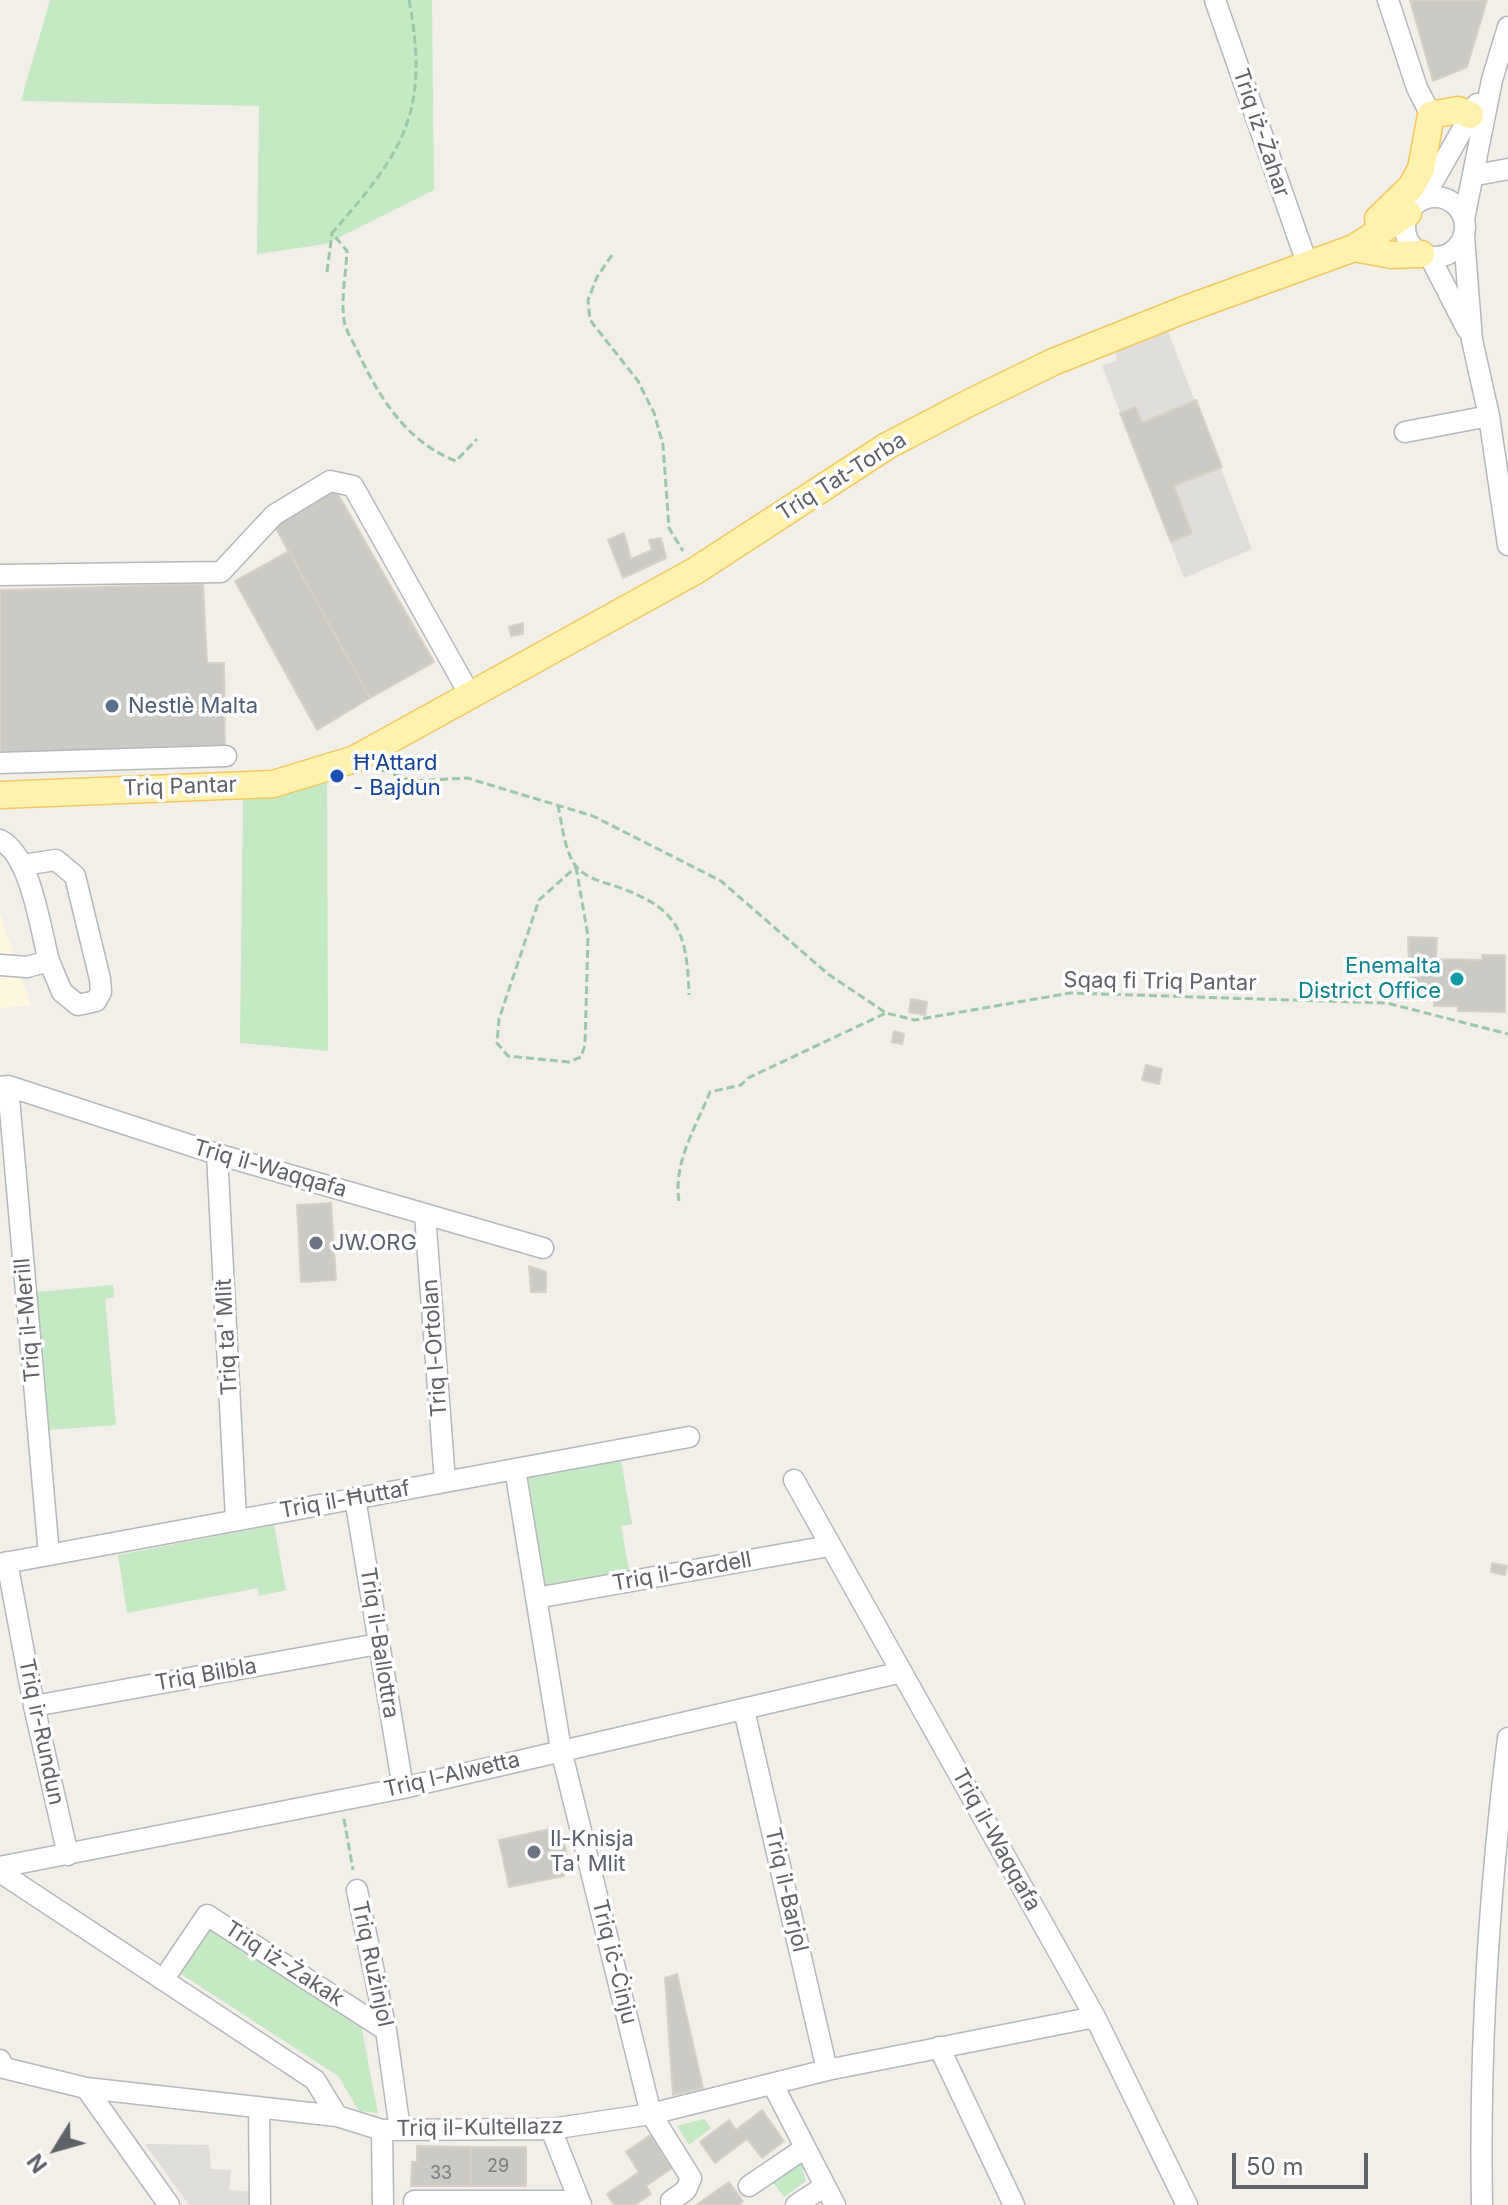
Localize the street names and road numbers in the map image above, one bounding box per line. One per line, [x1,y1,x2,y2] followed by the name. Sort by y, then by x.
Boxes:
[1227,65,1295,201] street label: Triq iż-Żahar
[773,427,911,527] street label: Triq Tat-Torba
[123,772,237,802] street label: Triq Pantar
[1063,967,1257,997] street label: Sqaq fi Triq Pantar
[190,1134,350,1204] street label: Triq il-Waqqafa
[9,1257,47,1383] street label: Triq il-Merill
[211,1278,243,1396] street label: Triq ta' Mlit
[417,1278,453,1418] street label: Triq l-Ortolan
[278,1476,412,1524] street label: Triq il-Ħuttaf
[610,1547,754,1597] street label: Triq il-Gardell
[354,1566,404,1720] street label: Triq il-Ballottra
[153,1653,259,1697] street label: Triq Bilbla
[13,1656,69,1808] street label: Triq ir-Rundun
[382,1747,522,1803] street label: Triq l-Alwetta
[946,1764,1046,1916] street label: Triq il-Waqqafa
[759,1825,813,1955] street label: Triq il-Barjol
[586,1897,642,2027] street label: Triq iċ-Ċinju
[346,1899,398,2029] street label: Triq Rużinjol
[219,1916,349,2012] street label: Triq iż-Żakak
[396,2113,564,2143] street label: Triq il-Kultellazz

